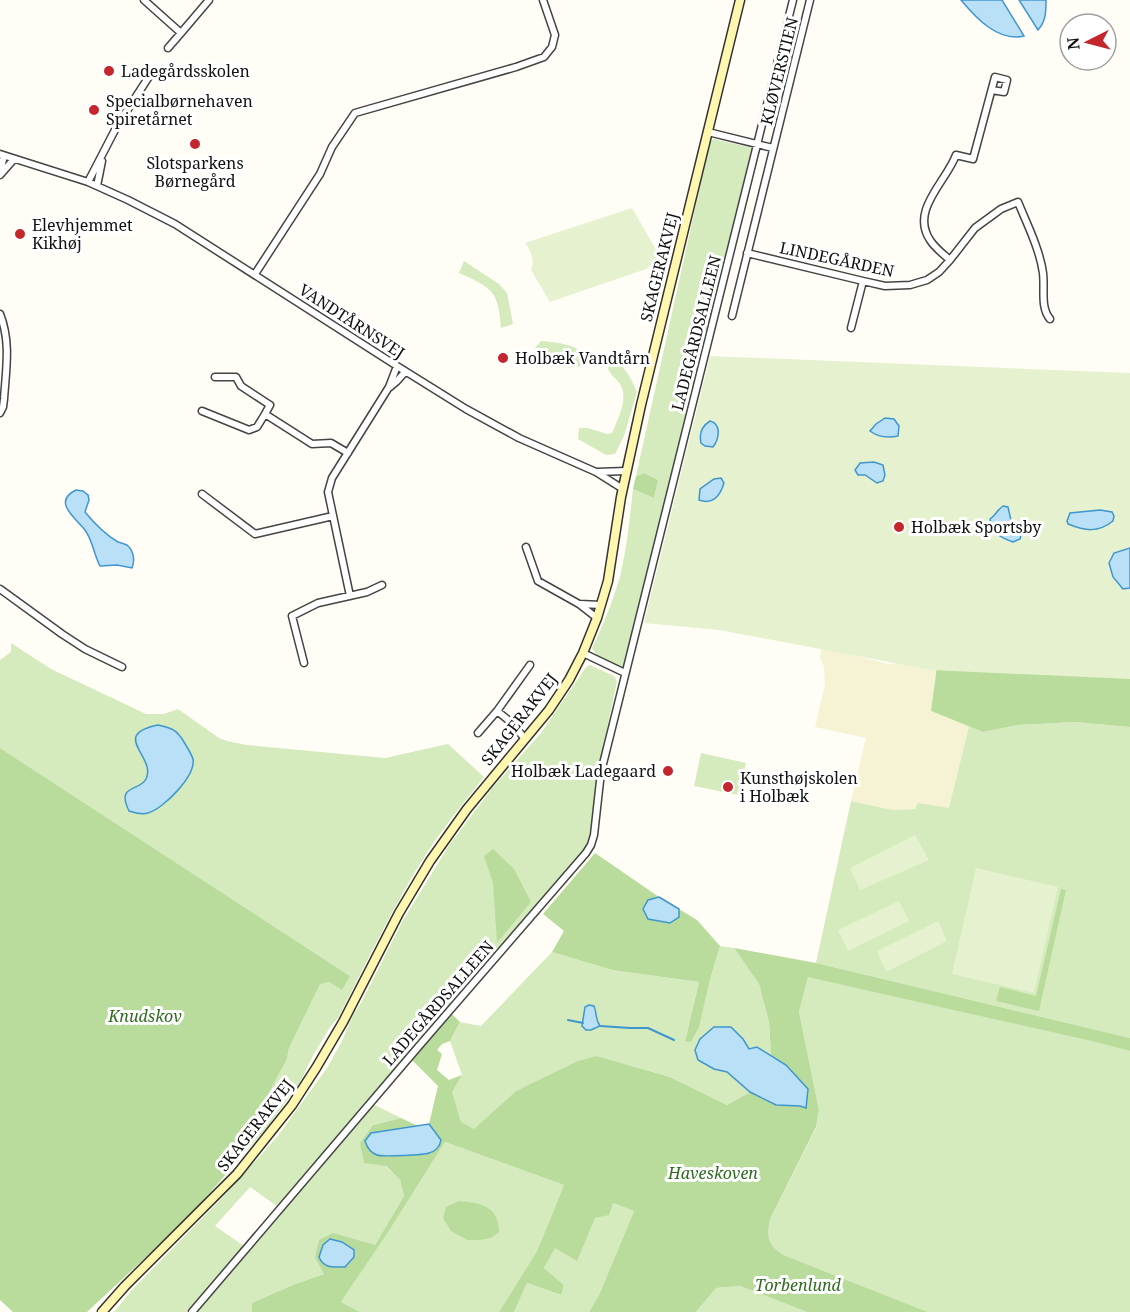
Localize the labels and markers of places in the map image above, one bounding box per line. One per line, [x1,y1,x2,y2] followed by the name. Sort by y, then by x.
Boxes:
[121,60,250,82] place label: Ladegårdsskolen
[102,64,116,78] marker: Ladegårdsskolen
[106,90,253,130] place label: Specialbørnehaven Spiretårnet
[87,103,101,117] marker: Specialbørnehaven Spiretårnet
[188,137,202,151] marker: Slotsparkens Børnegård
[146,152,244,192] place label: Slotsparkens Børnegård
[32,214,133,254] place label: Elevhjemmet Kikhøj
[13,227,27,241] marker: Elevhjemmet Kikhøj
[515,347,650,369] place label: Holbæk Vandtårn
[496,351,510,365] marker: Holbæk Vandtårn
[911,516,1042,538] place label: Holbæk Sportsby
[892,520,906,534] marker: Holbæk Sportsby
[511,760,656,782] place label: Holbæk Ladegaard
[661,764,675,778] marker: Holbæk Ladegaard
[740,767,858,807] place label: Kunsthøjskolen i Holbæk
[721,780,735,794] marker: Kunsthøjskolen i Holbæk

